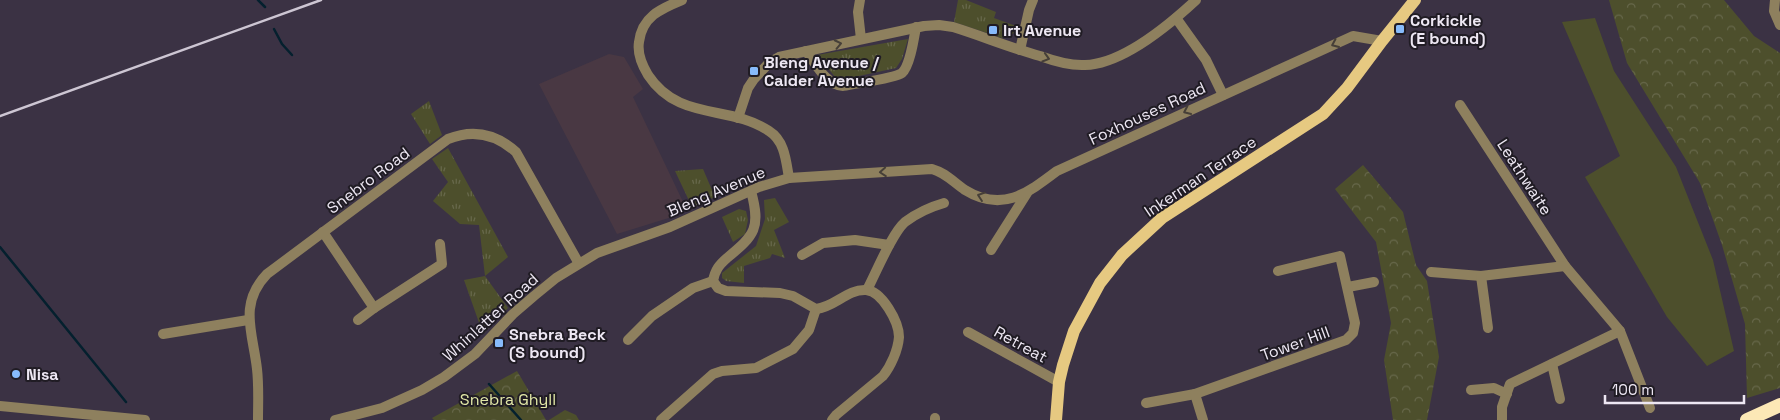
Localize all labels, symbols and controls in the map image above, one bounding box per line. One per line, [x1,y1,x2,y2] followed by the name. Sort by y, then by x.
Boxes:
[1410,10,1485,49] place label: Corkickle (E bound)
[1003,20,1081,41] place label: Irt Avenue
[1394,23,1406,35] marker: Corkickle (E bound)
[987,24,999,36] marker: Irt Avenue
[1331,38,1340,49] one-way arrow
[833,40,842,50] one-way arrow
[764,52,880,91] place label: Bleng Avenue / Calder Avenue
[1041,52,1049,62] one-way arrow
[748,65,760,77] marker: Bleng Avenue / Calder Avenue
[1085,77,1209,150] street label: Foxhouses Road
[1183,105,1192,115] one-way arrow
[1140,131,1260,222] street label: Inkerman Terrace
[1492,135,1557,219] street label: Leathwaite
[323,142,414,218] street label: Snebro Road
[664,161,768,222] street label: Bleng Avenue
[879,166,887,177] one-way arrow
[977,192,986,202] one-way arrow
[438,269,543,366] street label: Whinlatter Road
[990,321,1051,368] street label: Retreat
[1258,321,1333,366] street label: Tower Hill
[509,324,606,363] place label: Snebra Beck (S bound)
[493,337,505,349] marker: Snebra Beck (S bound)
[26,364,59,385] place label: Nisa
[10,368,22,380] marker: Nisa
[1605,372,1744,404] scale bar
[1612,380,1654,399] text: 100 m
[460,389,556,410] park label: Snebra Ghyll

